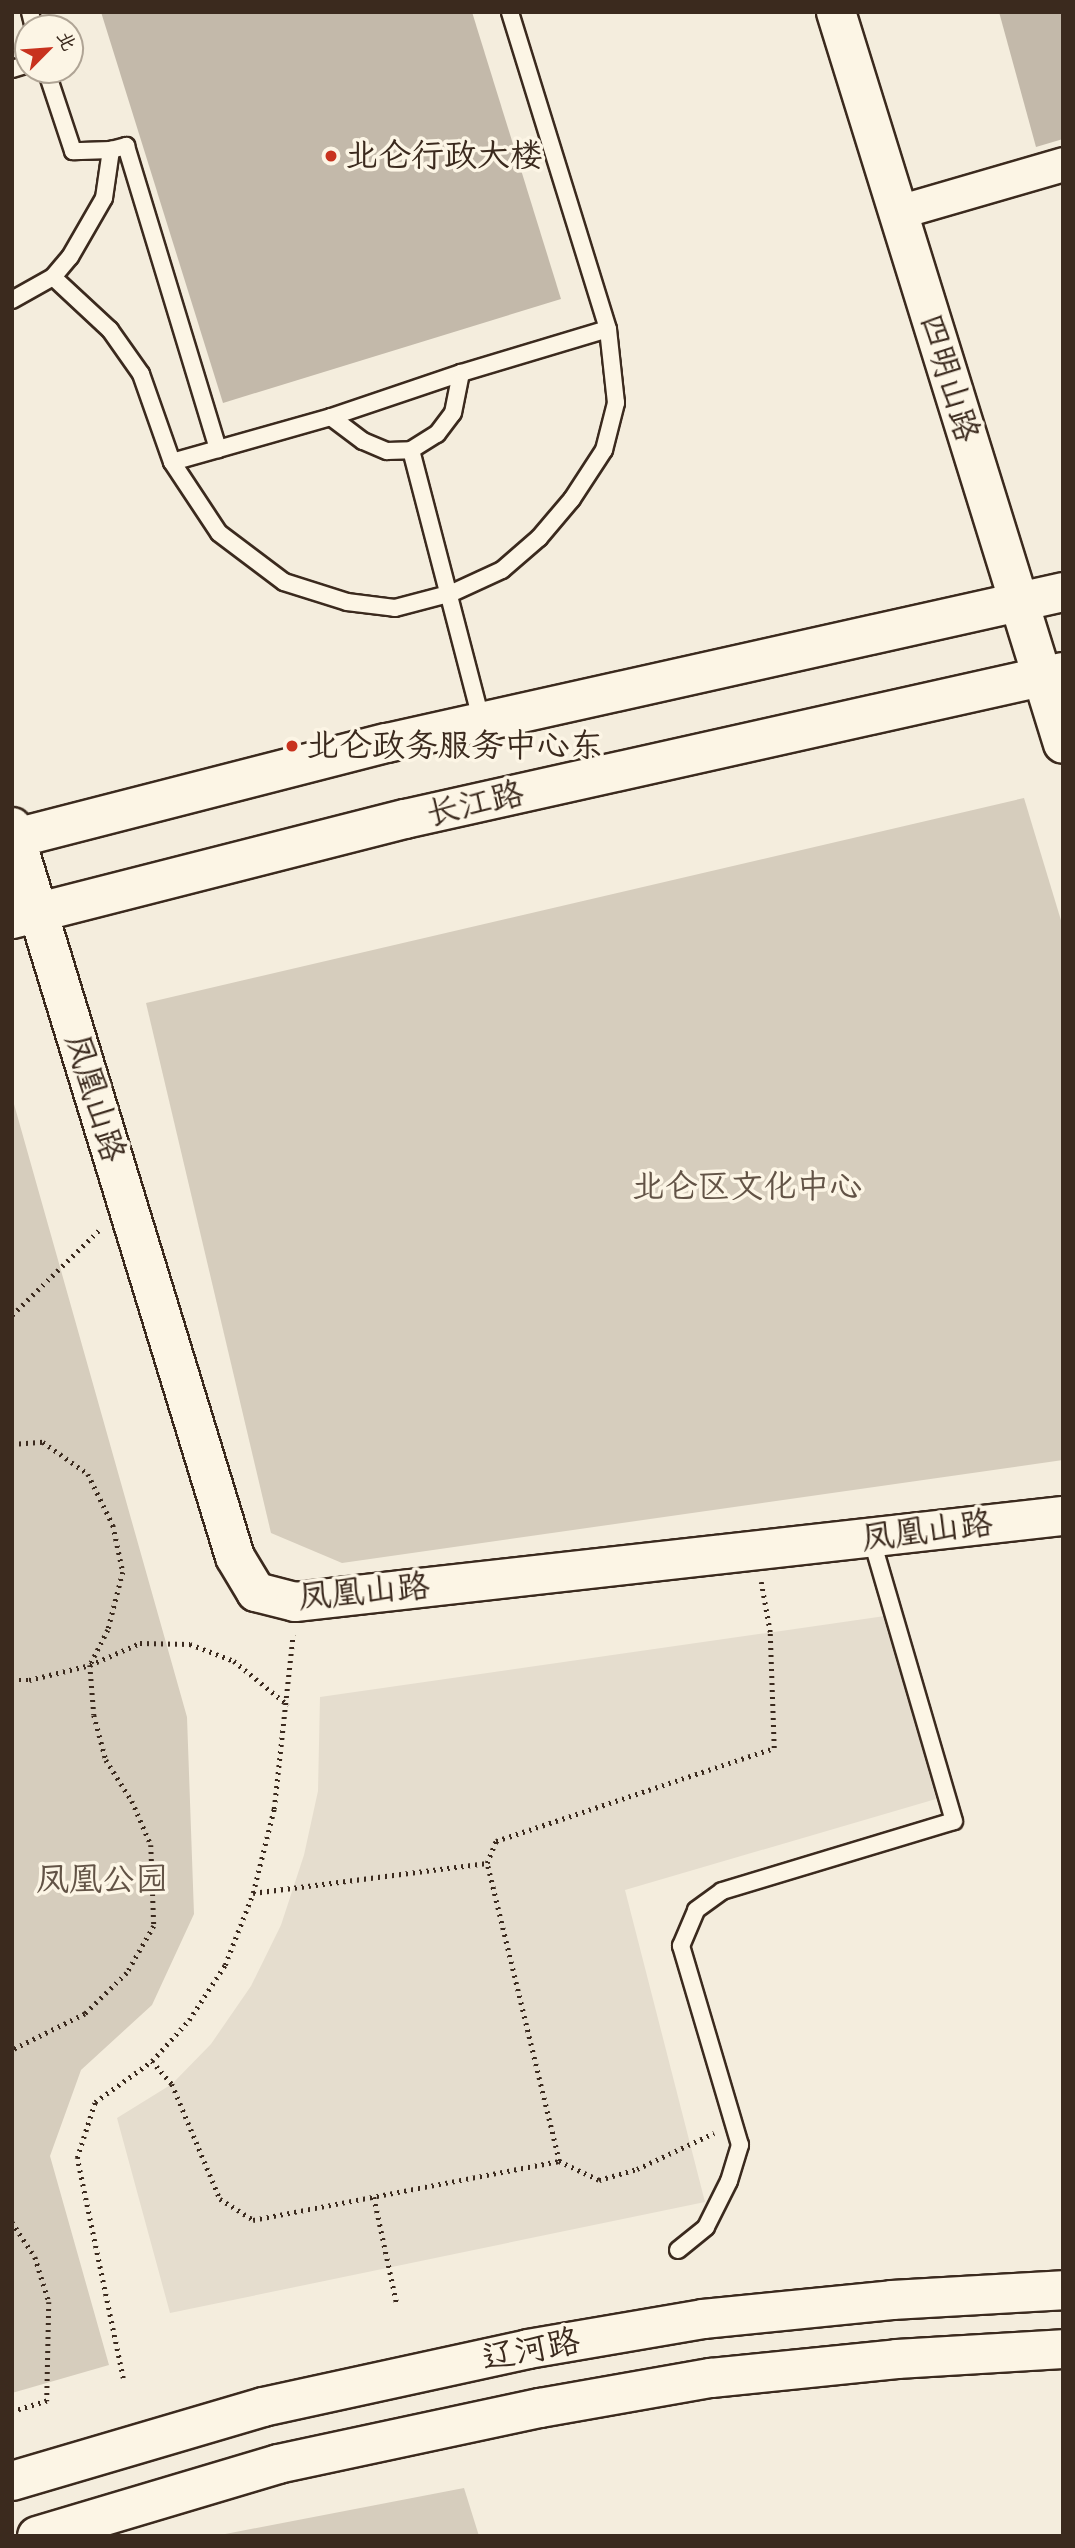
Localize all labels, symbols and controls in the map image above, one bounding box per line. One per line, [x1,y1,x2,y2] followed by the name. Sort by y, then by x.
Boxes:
[14,14,84,84] north arrow
[51,27,81,55] text: 北
[345,136,543,176] place label: 北仑行政大楼
[323,148,339,164] marker: 北仑行政大楼
[911,309,987,447] street label: 四明山路
[306,726,603,766] place label: 北仑政务服务中心东
[284,738,300,754] marker: 北仑政务服务中心东
[422,774,528,834] street label: 长江路
[57,1029,133,1167] street label: 凤凰山路
[632,1167,862,1207] park label: 北仑区文化中心
[859,1503,995,1559] street label: 凤凰山路
[297,1567,431,1617] street label: 凤凰山路
[36,1860,168,1900] park label: 凤凰公园
[479,2321,583,2379] street label: 辽河路

